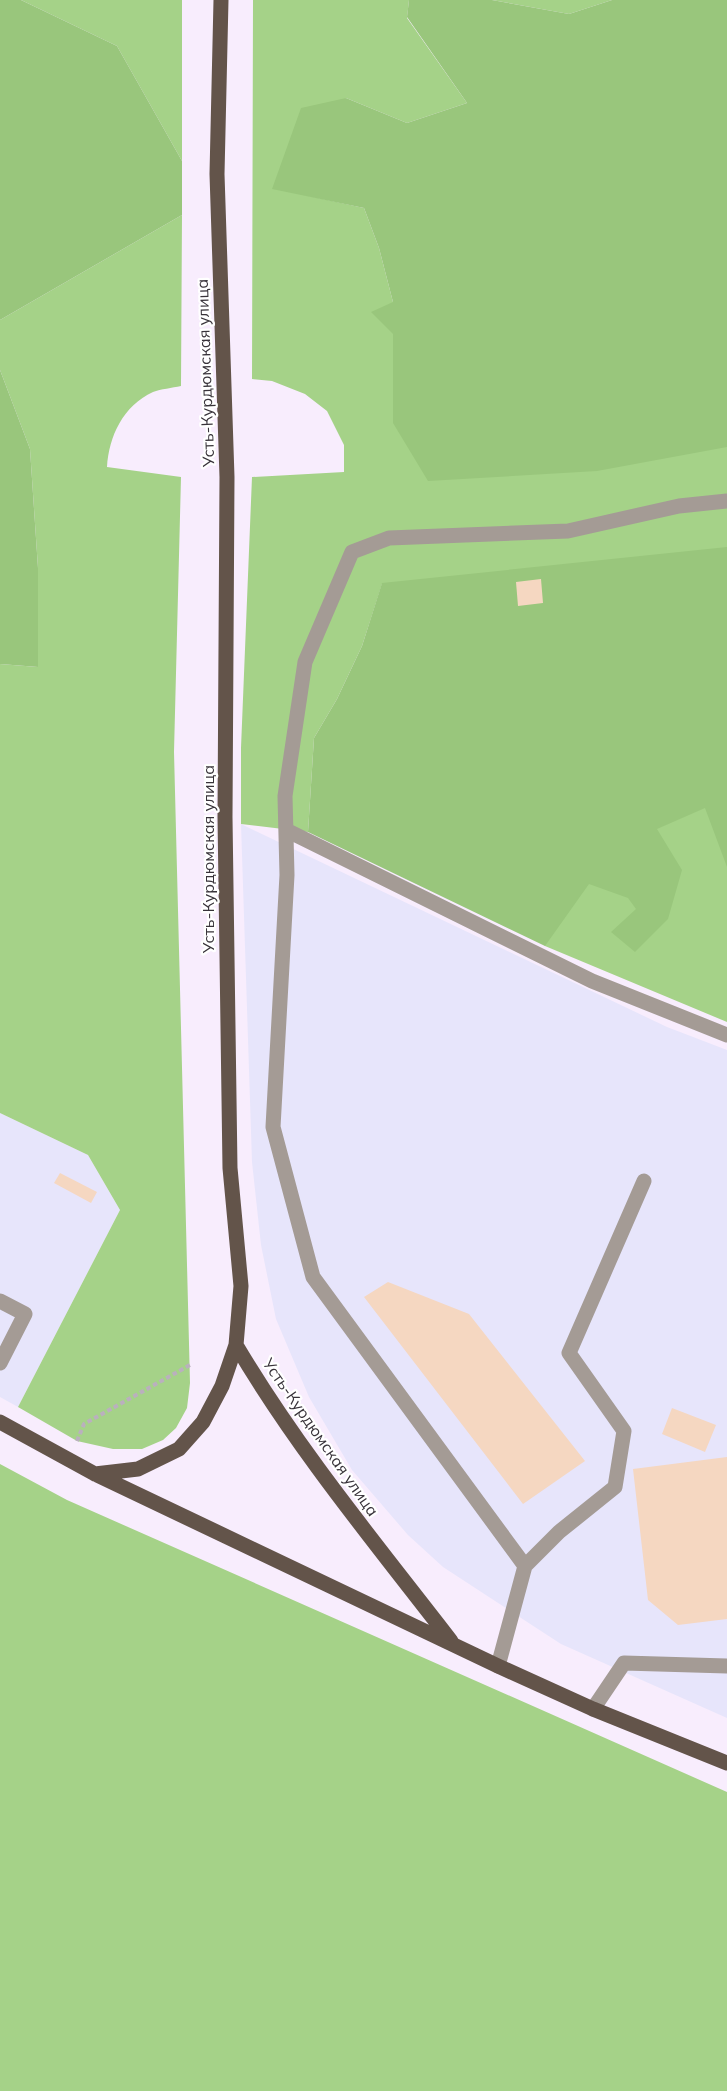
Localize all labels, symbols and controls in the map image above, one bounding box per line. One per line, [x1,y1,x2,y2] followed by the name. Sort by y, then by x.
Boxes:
[192,279,218,468] street label: Усть-Курдюмская улица
[198,765,218,954] street label: Усть-Курдюмская улица
[258,1353,383,1520] street label: Усть-Курдюмская улица

